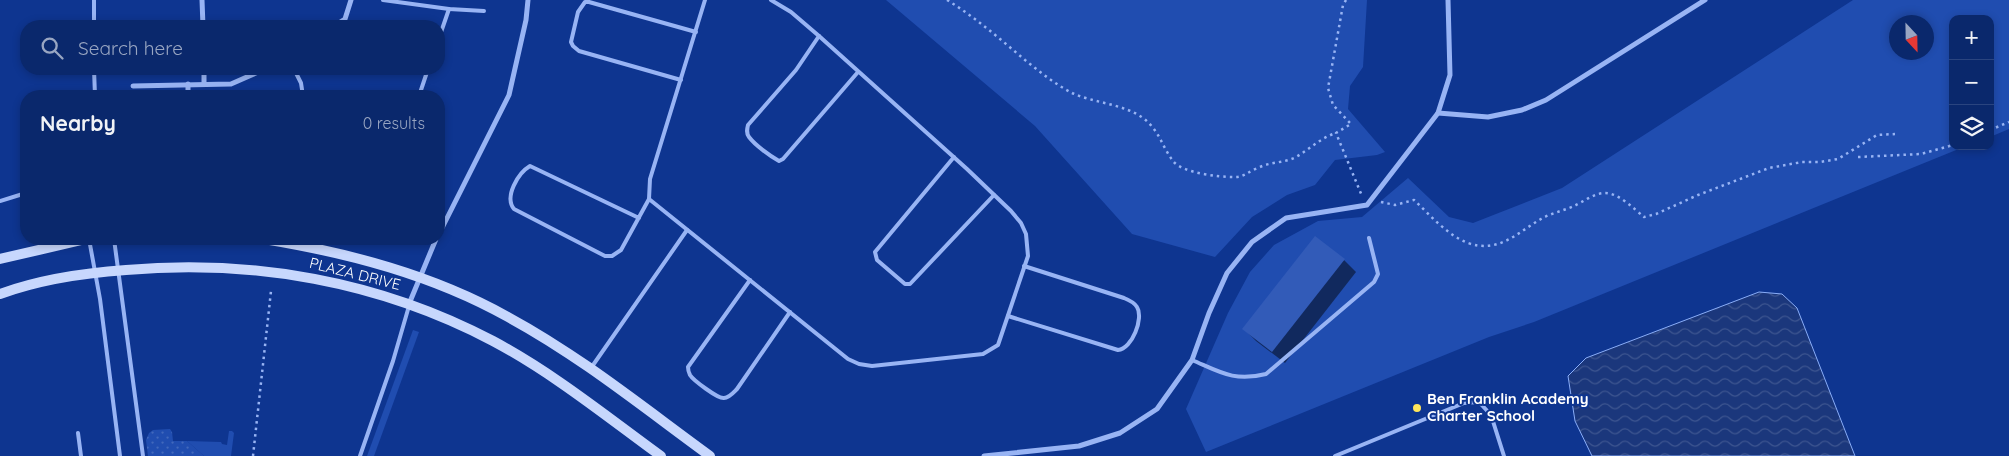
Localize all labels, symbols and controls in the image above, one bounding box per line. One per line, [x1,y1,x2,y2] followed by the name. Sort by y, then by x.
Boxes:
[1889,15,1934,60] north arrow
[1949,15,1994,150] map controls
[1949,15,1994,60] button: +
[20,20,445,75] search box
[38,34,66,62] icon: search
[78,36,183,60] text: Search here
[1949,60,1994,105] button: −
[1949,105,1994,150] button: layers
[40,110,116,136] text: Nearby
[363,113,425,133] text: 0 results
[308,253,403,294] street label: PLAZA DRIVE
[1427,389,1589,425] place label: Ben Franklin Academy Charter School
[1411,402,1423,414] marker: Ben Franklin Academy Charter School

